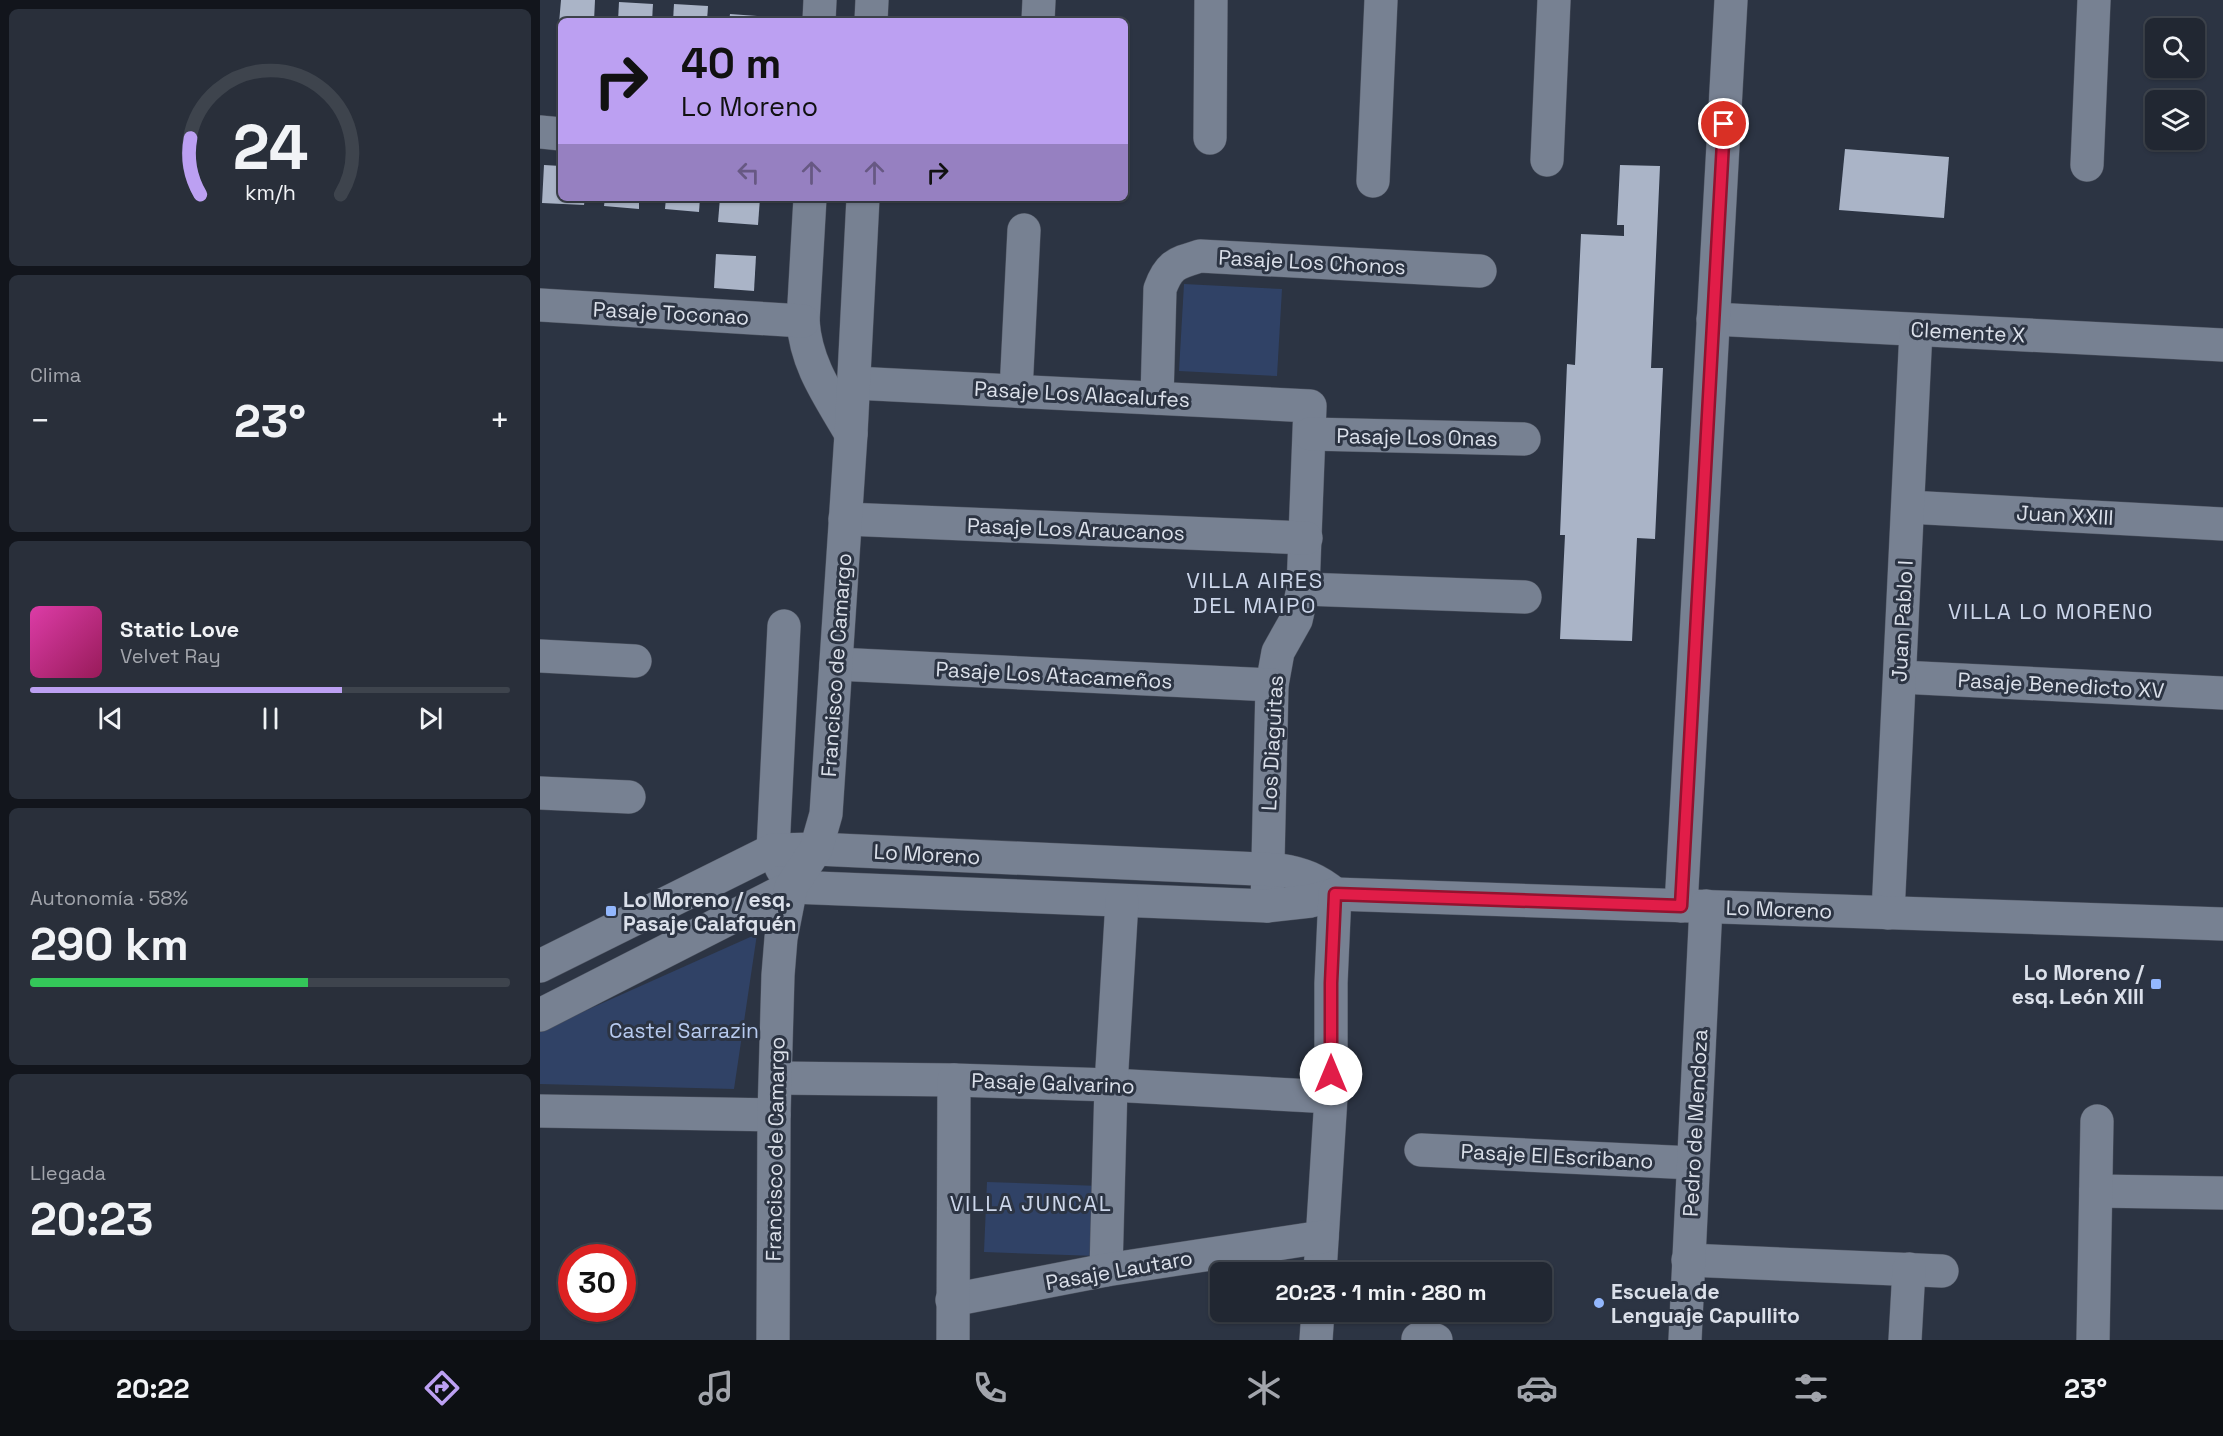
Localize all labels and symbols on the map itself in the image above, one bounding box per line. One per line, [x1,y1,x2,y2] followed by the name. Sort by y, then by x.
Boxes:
[1698,98,1749,149] pin
[1218,244,1406,280] street label: Pasaje Los Chonos
[592,295,750,331] street label: Pasaje Toconao
[1910,316,2026,348] street label: Clemente X
[973,375,1191,413] street label: Pasaje Los Alacalufes
[1336,422,1498,452] street label: Pasaje Los Onas
[2016,499,2114,531] street label: Juan XXIII
[967,512,1185,546] street label: Pasaje Los Araucanos
[815,552,857,778] street label: Francisco de Camargo
[1885,559,1919,683] street label: Juan Pablo I
[1186,566,1324,619] district label: VILLA AIRES DEL MAIPO
[1948,597,2154,625] district label: VILLA LO MORENO
[935,655,1173,695] street label: Pasaje Los Atacameños
[1957,666,2165,704] street label: Pasaje Benedicto XV
[1255,674,1289,812] street label: Los Diaguitas
[873,838,981,870] street label: Lo Moreno
[623,886,797,937] place label: Lo Moreno / esq. Pasaje Calafquén
[1725,894,1833,924] street label: Lo Moreno
[604,904,618,918] marker: Lo Moreno / esq. Pasaje Calafquén
[2012,959,2145,1010] place label: Lo Moreno / esq. León XIII
[2149,977,2163,991] marker: Lo Moreno / esq. León XIII
[609,1017,759,1044] park label: Castel Sarrazin
[1677,1028,1713,1218] street label: Pedro de Mendoza
[760,1036,790,1262] street label: Francisco de Camargo
[1299,1042,1363,1106] position arrow
[971,1067,1135,1099] street label: Pasaje Galvarino
[1460,1137,1654,1175] street label: Pasaje El Escribano
[950,1189,1112,1217] district label: VILLA JUNCAL
[558,1244,636,1322] speed limit sign: 30
[1043,1244,1195,1296] street label: Pasaje Lautaro
[1611,1278,1800,1329] place label: Escuela de Lenguaje Capullito
[1592,1296,1606,1310] marker: Escuela de Lenguaje Capullito

